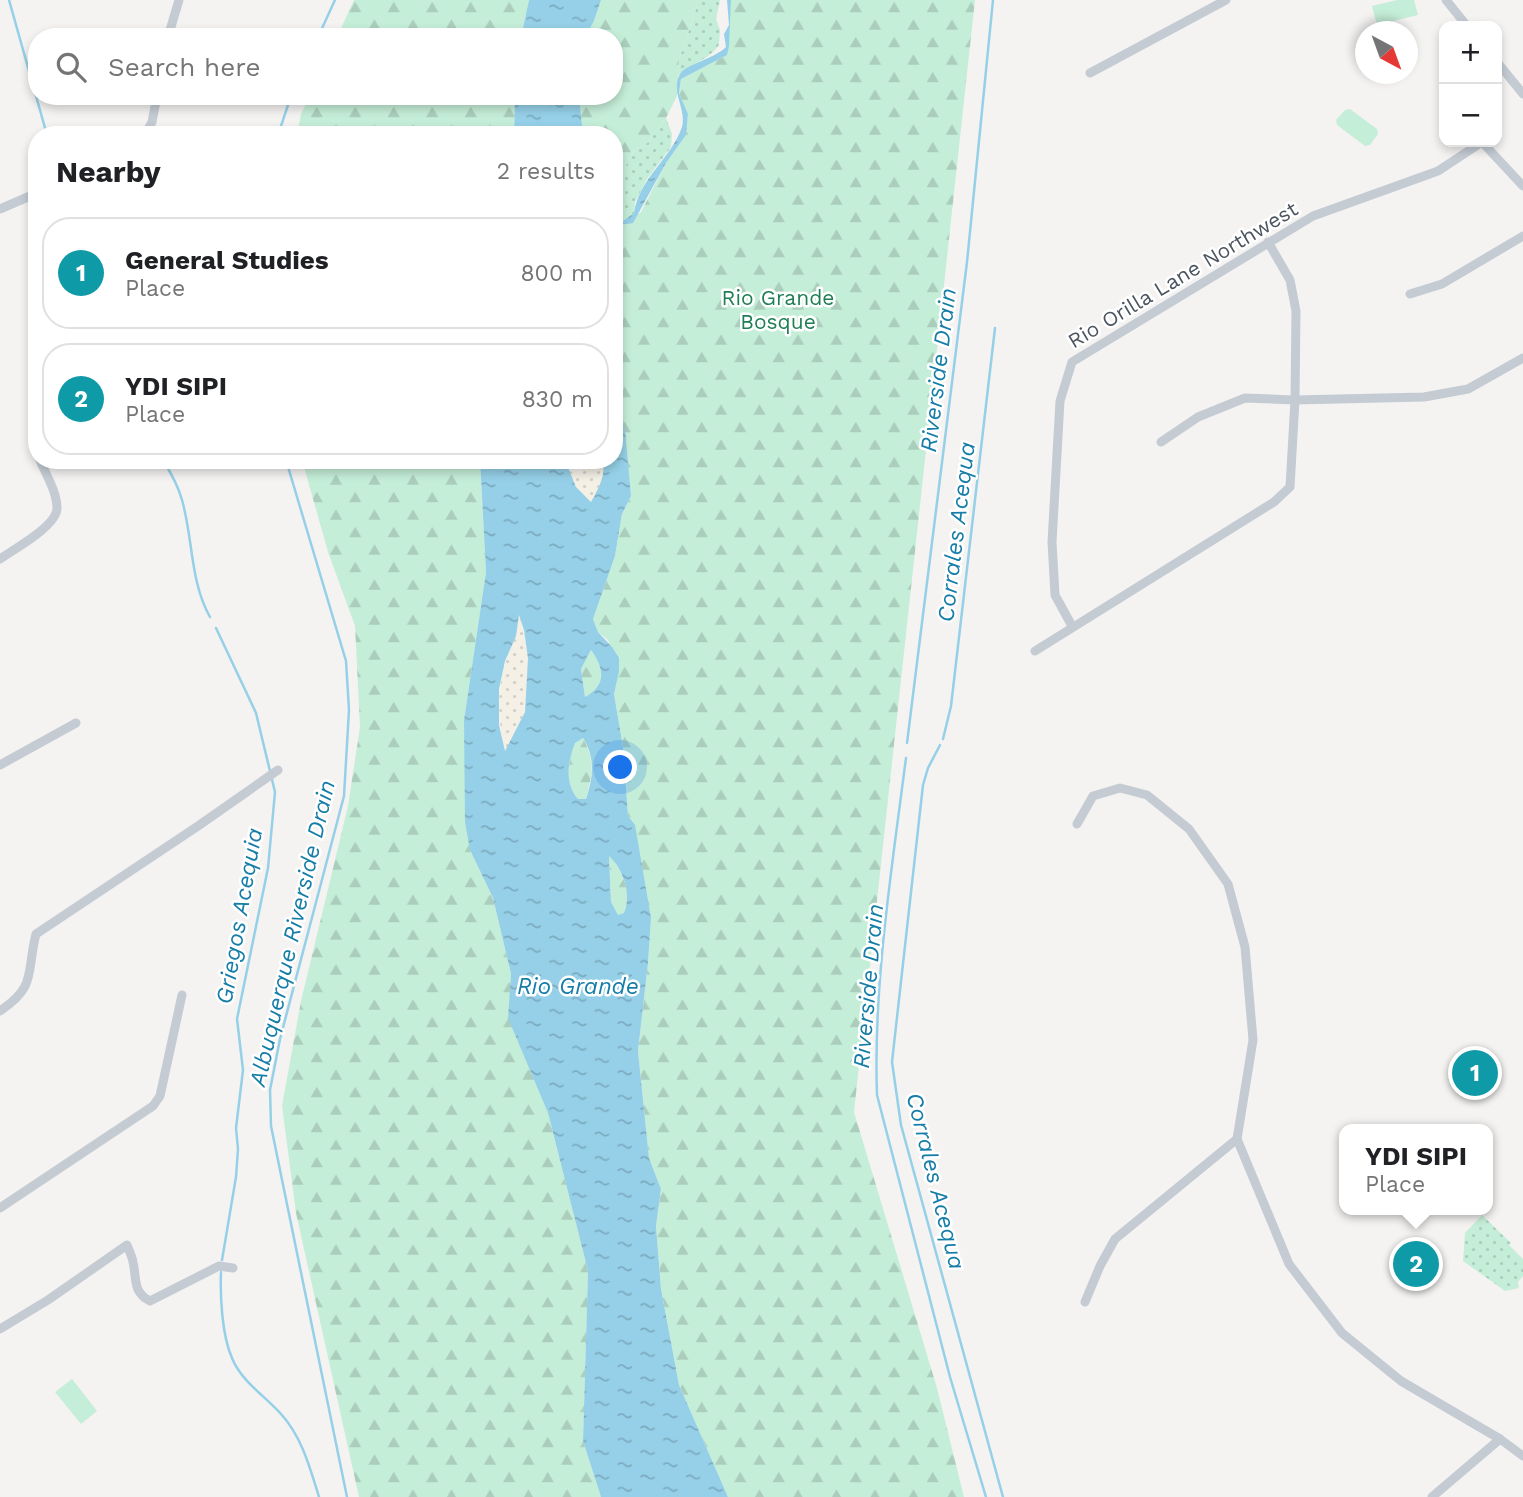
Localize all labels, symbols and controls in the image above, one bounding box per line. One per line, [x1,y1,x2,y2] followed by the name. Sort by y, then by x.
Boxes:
[1355,21,1418,84] north arrow
[1439,21,1502,147] map controls
[1439,21,1502,84] button: +
[28,28,623,105] search box
[52,48,90,86] icon: search
[108,52,260,82] text: Search here
[1439,84,1502,147] button: −
[56,154,161,189] text: Nearby
[497,158,595,185] text: 2 results
[1063,196,1302,353] street label: Rio Orilla Lane Northwest
[125,245,329,275] text: General Studies
[76,260,86,287] text: 1
[520,260,593,287] text: 800 m
[125,275,185,302] text: Place
[722,285,834,334] park label: Rio Grande Bosque
[915,286,962,454] water label: Riverside Drain
[125,371,227,401] text: YDI SIPI
[74,386,88,413] text: 2
[522,386,593,413] text: 830 m
[125,401,185,428] text: Place
[932,441,981,624] water label: Corrales Acequa
[603,750,637,784] your location
[244,777,341,1090] water label: Albuquerque Riverside Drain
[211,826,268,1006] water label: Griegos Acequia
[848,903,889,1070] water label: Riverside Drain
[517,973,639,1000] water label: Rio Grande
[1452,1047,1498,1099] pin: 1
[901,1090,971,1272] water label: Corrales Acequa
[1339,1124,1493,1215] popup
[1365,1141,1467,1171] text: YDI SIPI
[1365,1171,1425,1198] text: Place
[1393,1238,1439,1290] pin: 2

